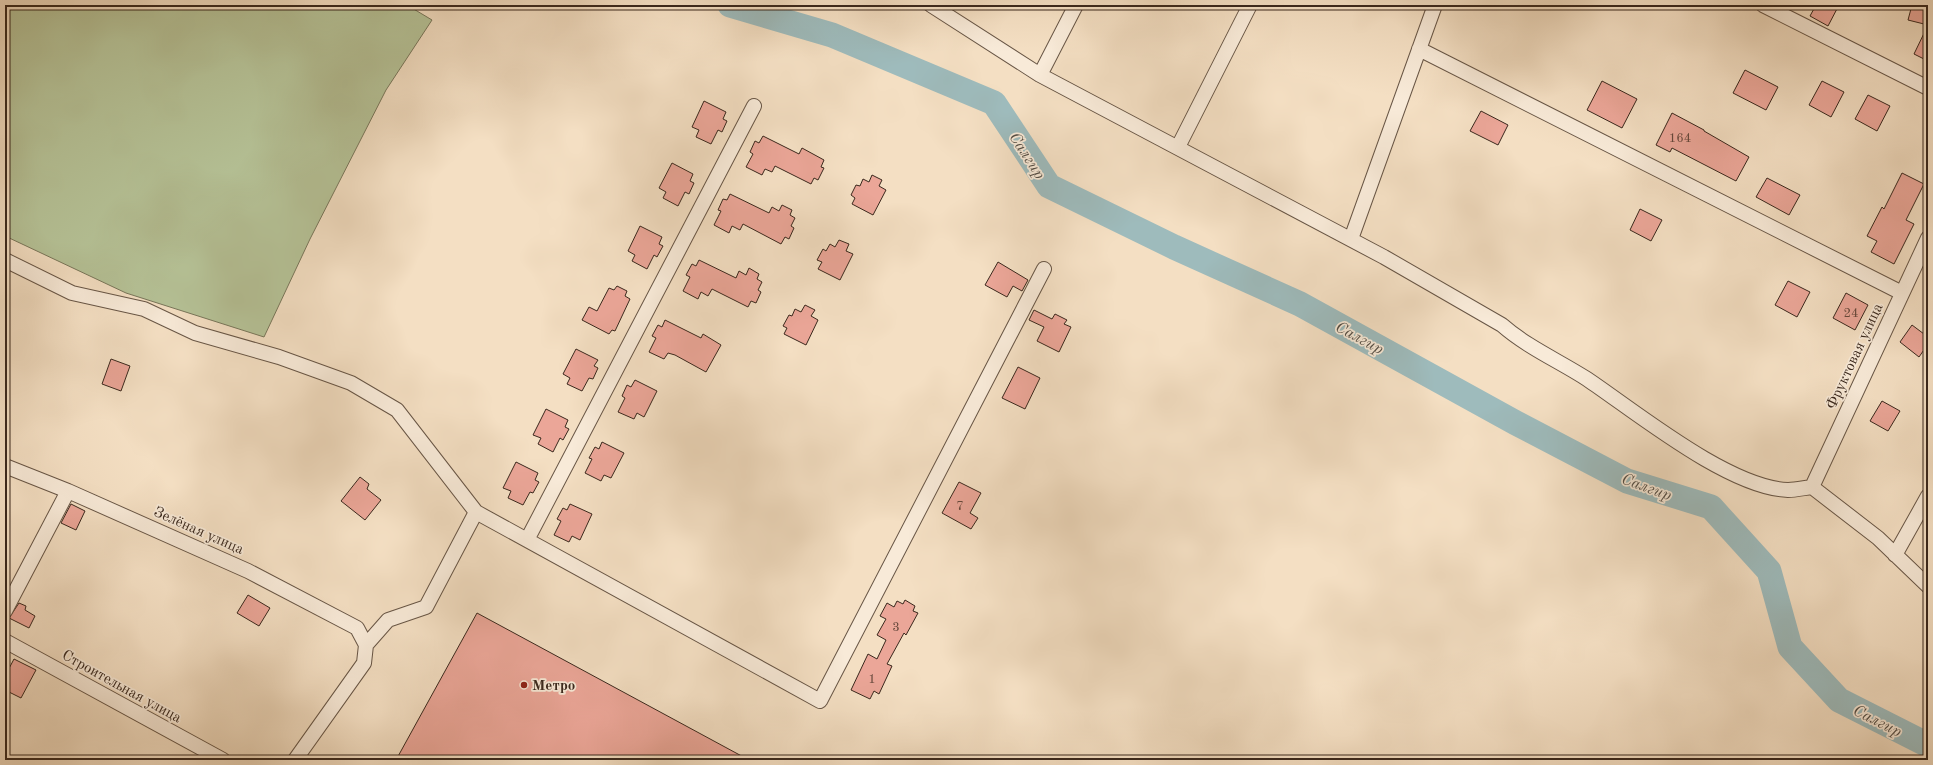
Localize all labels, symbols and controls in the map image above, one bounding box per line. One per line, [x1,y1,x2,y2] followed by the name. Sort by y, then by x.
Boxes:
[1005,130,1047,183] water label: Салгир
[1669,132,1691,145] house number: 164
[1824,301,1887,412] street label: Фруктовая улица
[1843,307,1859,320] house number: 24
[1332,319,1386,358] water label: Салгир
[1619,471,1674,504] water label: Салгир
[956,500,964,513] house number: 7
[151,505,246,558] street label: Зелёная улица
[892,621,900,634] house number: 3
[59,648,184,727] street label: Строительная улица
[868,673,876,686] house number: 1
[532,679,575,694] place label: Метро
[519,680,529,690] marker: Метро
[1850,703,1904,741] water label: Салгир

